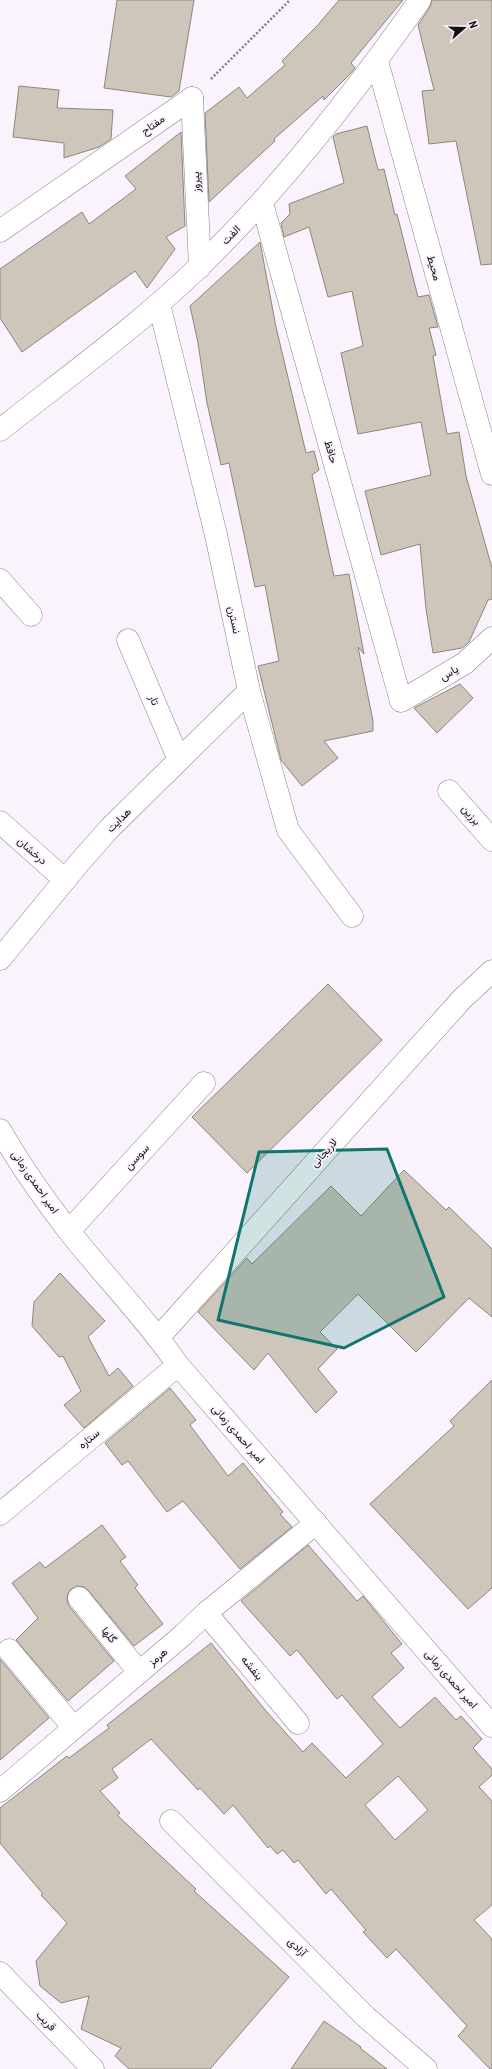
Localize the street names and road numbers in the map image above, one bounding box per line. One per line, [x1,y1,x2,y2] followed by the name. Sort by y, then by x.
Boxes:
[139,112,168,139] street label: مفتاح
[189,171,204,194] street label: پیروز
[219,223,243,247] street label: الفت
[424,254,444,282] street label: محیط
[321,439,341,465] street label: حافظ
[225,605,243,635] street label: نسترن
[437,662,461,684] street label: یاس
[146,692,162,708] street label: تار
[459,802,483,828] street label: برزین
[104,805,134,835] street label: هدایت
[14,835,50,867] street label: درخشان
[308,1136,340,1170] street label: لاریجانی
[122,1141,152,1172] street label: سوسن
[8,1148,62,1216] street label: امیر احمدی زمانی
[209,1402,267,1466] street label: امیر احمدی زمانی
[76,1426,103,1452] street label: ستاره
[99,1624,119,1646] street label: گلها
[145,1645,171,1669] street label: هرمز
[422,1647,480,1711] street label: امیر احمدی زمانی
[238,1653,266,1683] street label: بنفشه
[285,1935,310,1960] street label: آزادی
[33,2008,59,2034] street label: قریب

